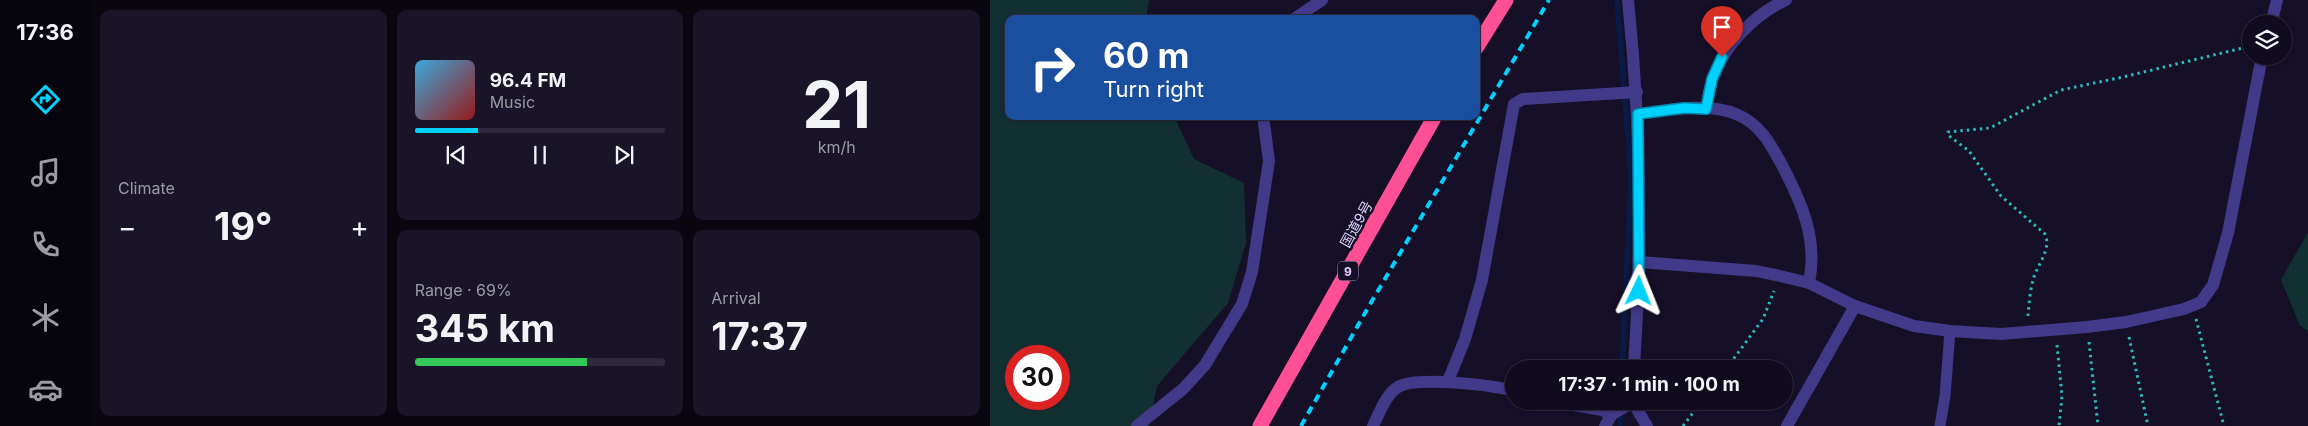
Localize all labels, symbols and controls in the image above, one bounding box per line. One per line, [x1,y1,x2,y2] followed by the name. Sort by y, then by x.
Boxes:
[1701,6,1743,57] pin
[1708,13,1736,41] icon: arrive
[2242,15,2292,65] map controls
[2242,15,2292,65] button: layers
[16,19,74,45] text: 17:36
[1103,34,1190,76] text: 60 m
[1020,35,1085,100] icon: right
[802,65,871,144] text: 21
[490,69,566,92] text: 96.4 FM
[1103,76,1204,102] text: Turn right
[28,82,63,117] icon: directions
[490,92,535,112] text: Music
[818,137,856,157] text: km/h
[442,141,470,169] icon: previous
[526,141,554,169] icon: pause
[610,141,638,169] icon: next
[28,155,63,190] icon: music
[118,178,175,198] text: Climate
[1336,198,1376,250] street label: 国道9号
[214,203,273,249] text: 19°
[118,210,137,244] text: −
[350,210,369,244] text: +
[28,227,63,262] icon: phone
[1338,262,1358,280] road number: 9
[1612,264,1664,316] position arrow
[415,280,512,300] text: Range · 69%
[711,288,761,308] text: Arrival
[28,300,63,335] icon: climate
[415,305,555,351] text: 345 km
[711,313,808,359] text: 17:37
[1005,345,1070,410] speed limit sign: 30
[28,372,63,407] icon: car
[1558,373,1740,396] text: 17:37 · 1 min · 100 m

